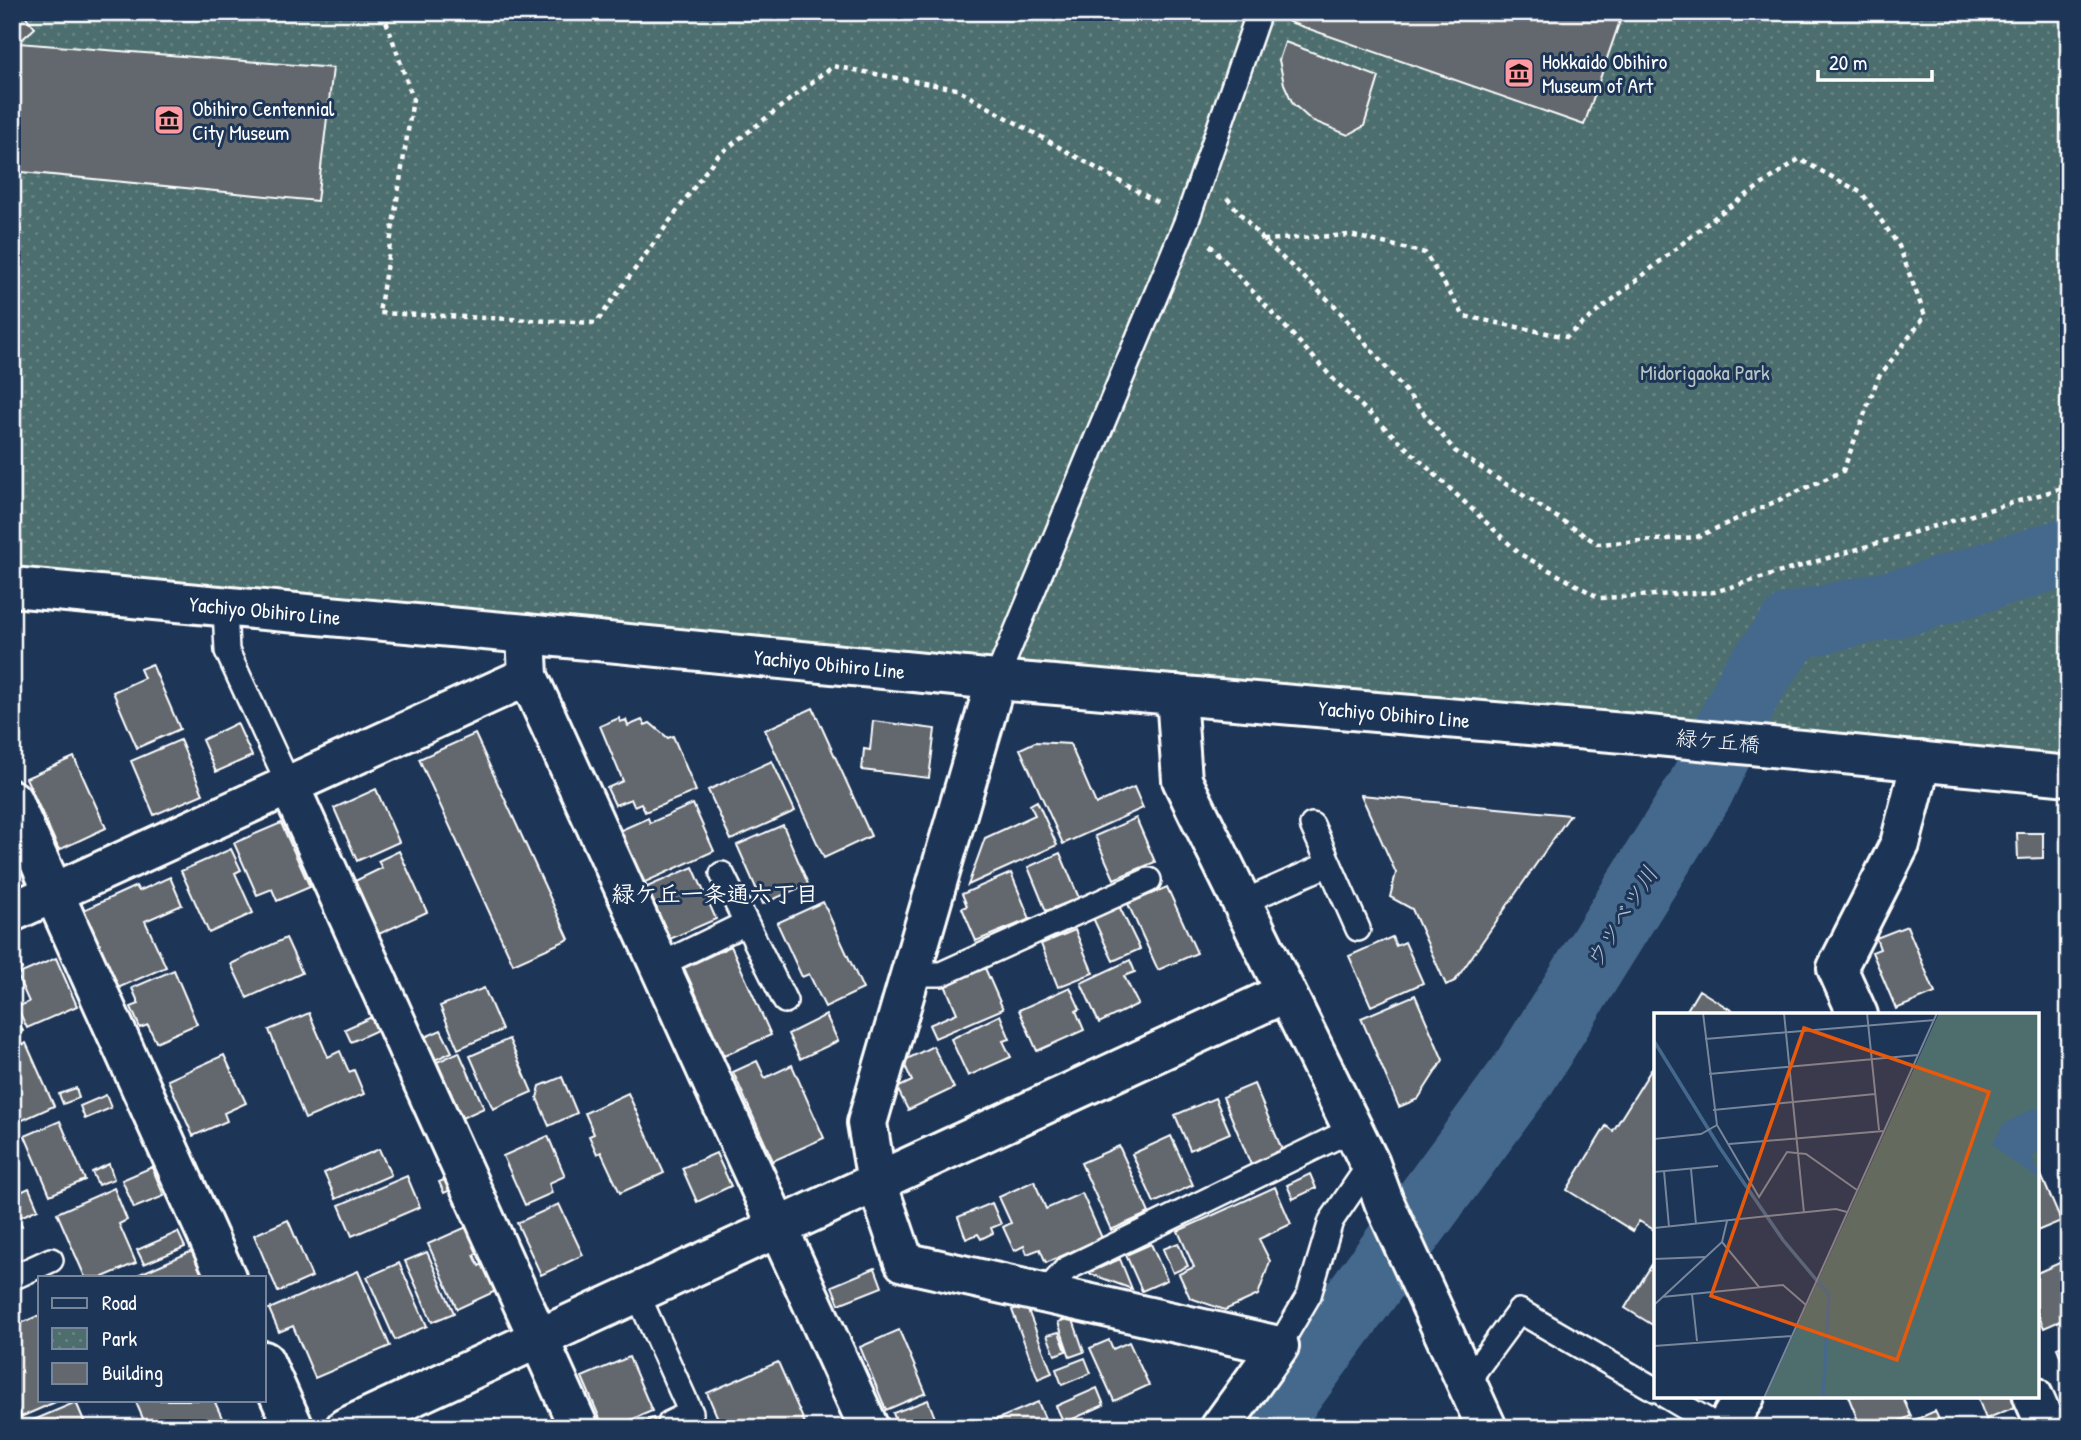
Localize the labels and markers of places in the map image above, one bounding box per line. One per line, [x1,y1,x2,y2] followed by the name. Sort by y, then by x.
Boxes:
[1542,47,1667,100] place label: Hokkaido Obihiro Museum of Art
[1502,56,1536,90] museum icon: Hokkaido Obihiro Museum of Art
[192,94,335,147] place label: Obihiro Centennial City Museum
[152,103,186,137] museum icon: Obihiro Centennial City Museum

